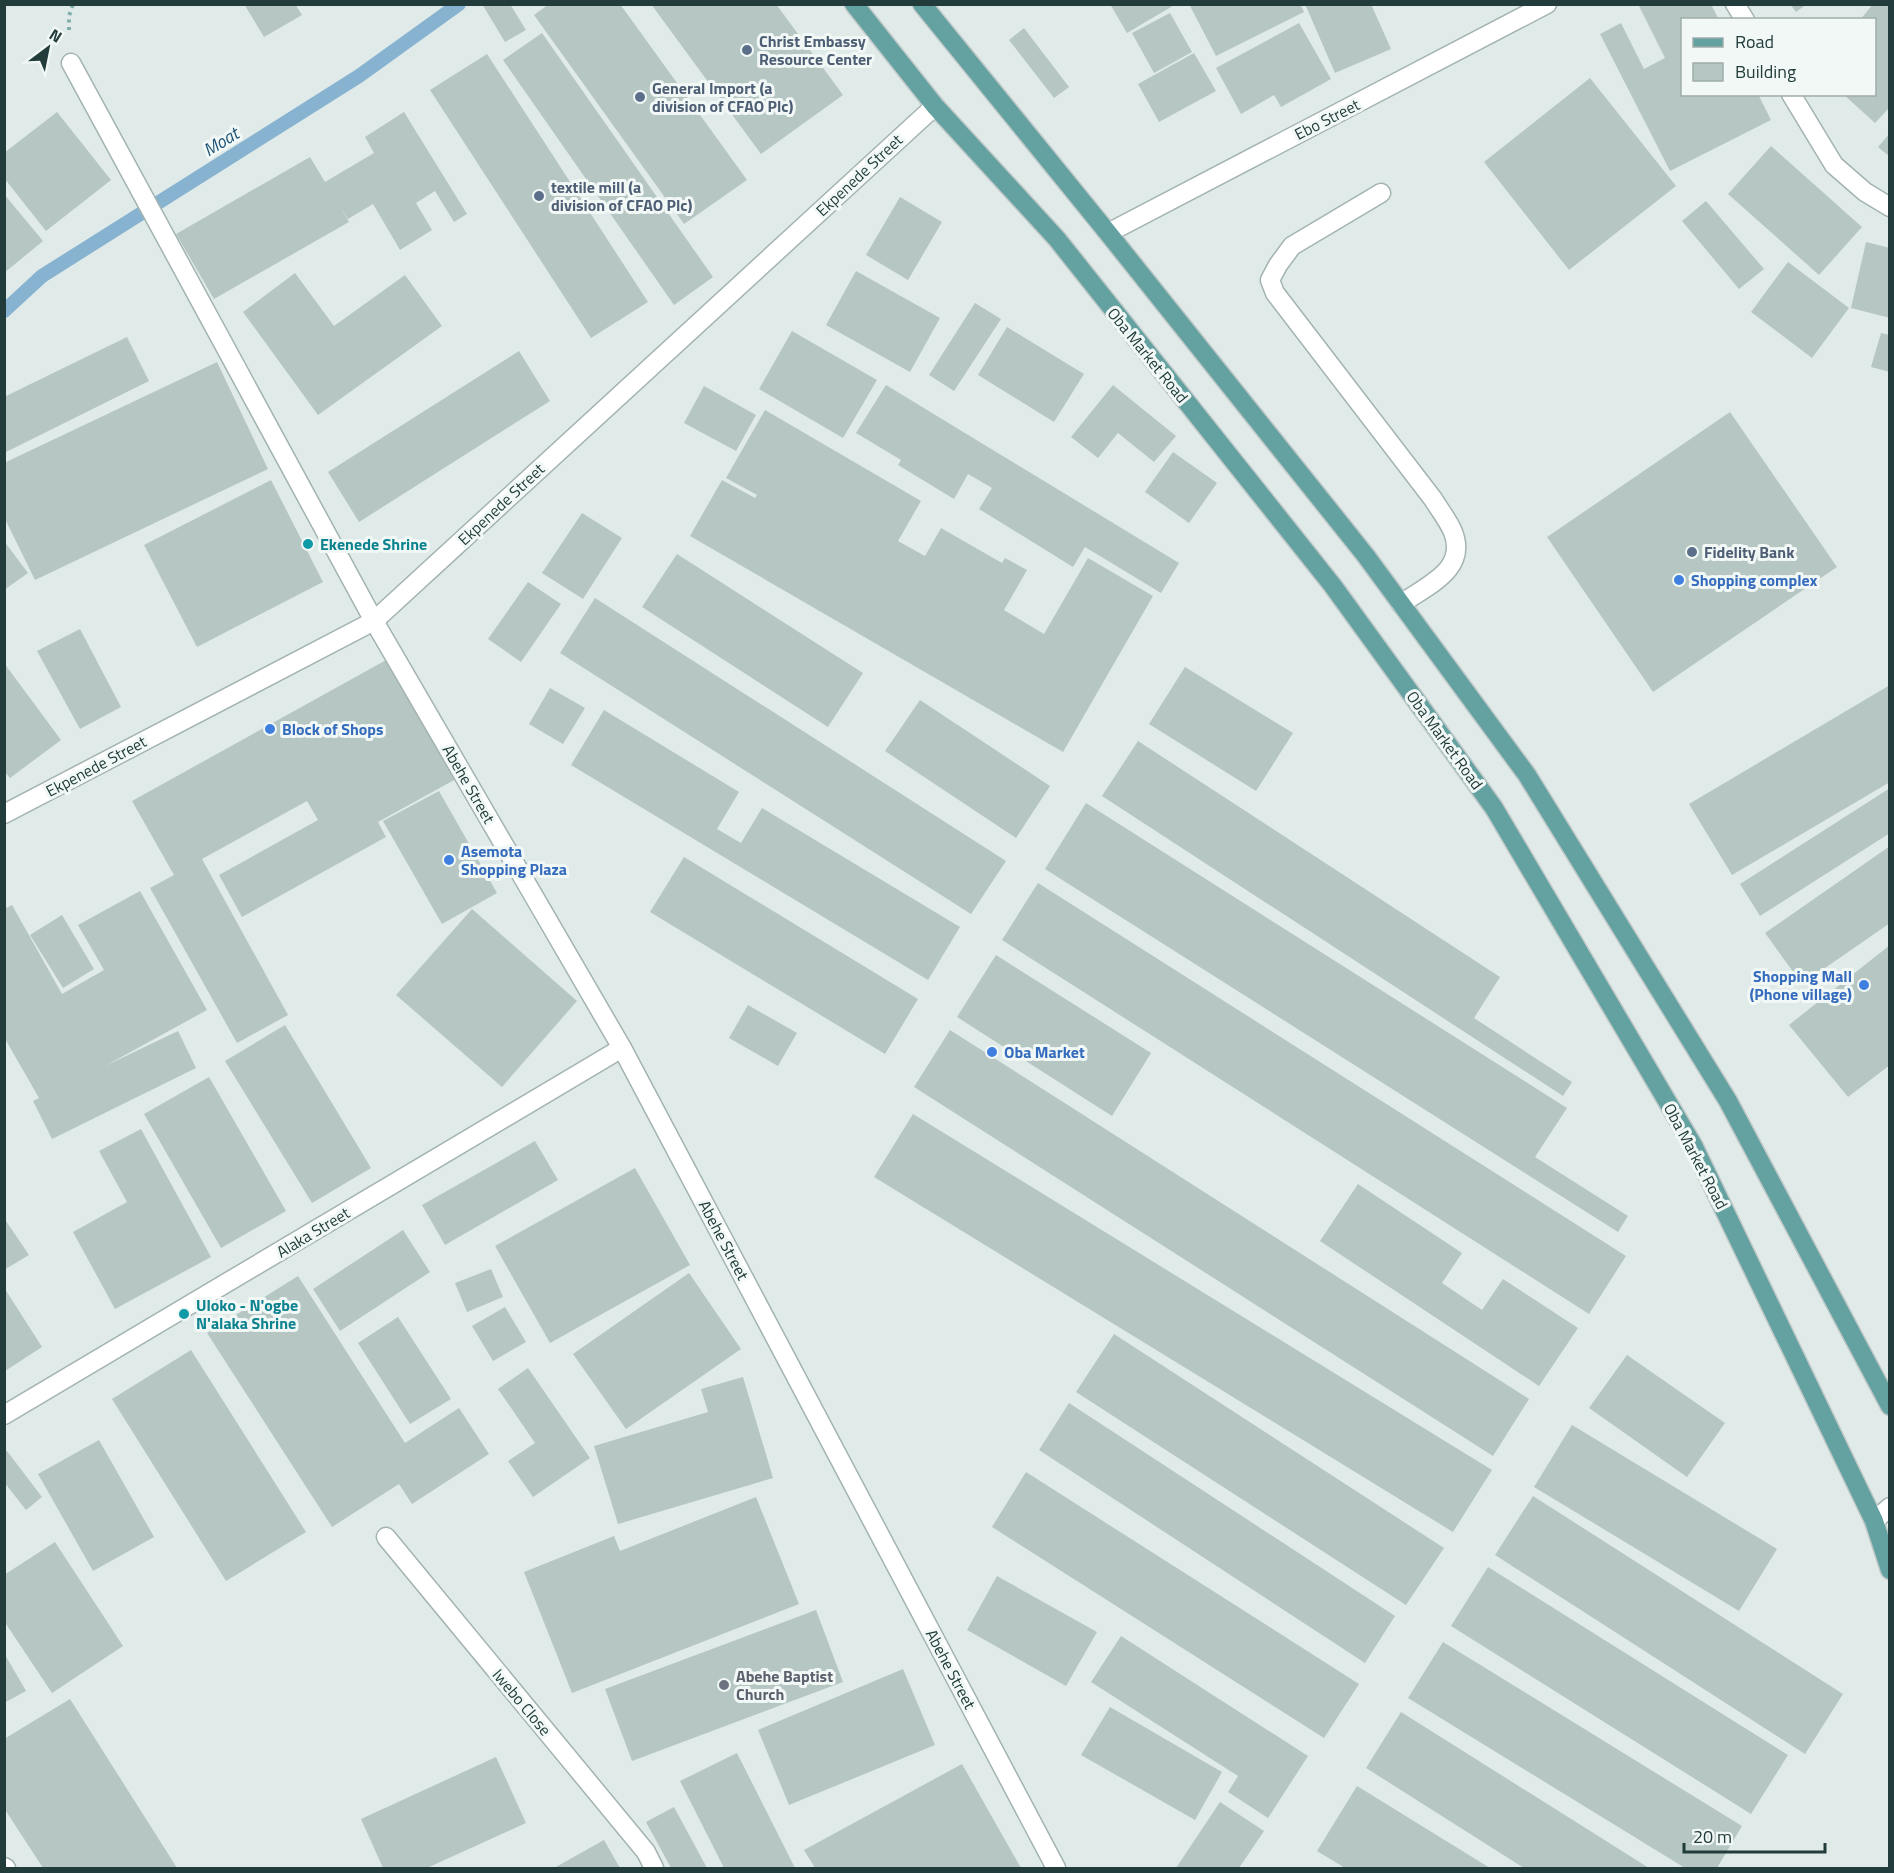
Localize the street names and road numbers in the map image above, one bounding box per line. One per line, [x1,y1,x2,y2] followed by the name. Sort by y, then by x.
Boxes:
[1290,92,1364,146] street label: Ebo Street
[810,128,908,222] street label: Ekpenede Street
[1102,302,1194,408] street label: Oba Market Road
[452,457,550,551] street label: Ekpenede Street
[1401,686,1489,794] street label: Oba Market Road
[41,729,151,803] street label: Ekpenede Street
[437,740,501,828] street label: Abehe Street
[1658,1099,1734,1213] street label: Oba Market Road
[693,1196,755,1285] street label: Abehe Street
[272,1200,354,1263] street label: Alaka Street
[920,1625,982,1714] street label: Abehe Street
[487,1663,557,1741] street label: Iwebo Close

